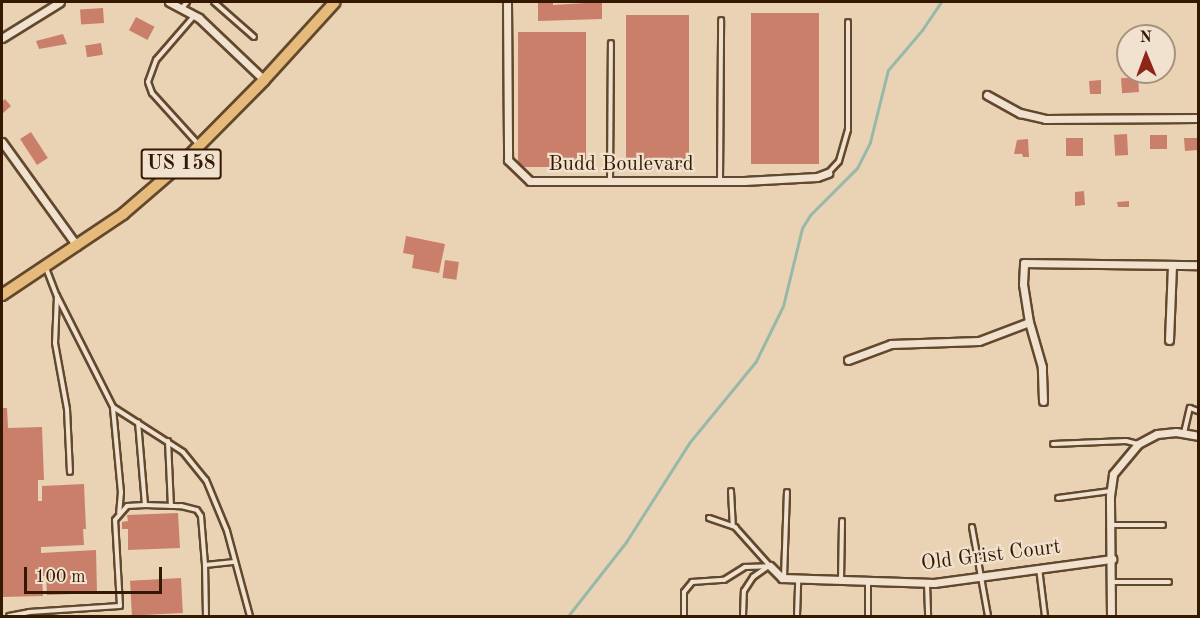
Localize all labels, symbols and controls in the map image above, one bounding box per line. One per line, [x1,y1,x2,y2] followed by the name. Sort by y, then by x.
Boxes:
[1116,24,1176,84] north arrow
[1139,30,1152,46] text: N
[140,147,222,181] road number: US 158
[548,152,694,178] street label: Budd Boulevard
[920,535,1062,577] street label: Old Grist Court
[27,555,165,593] scale bar
[35,568,86,586] text: 100 m

